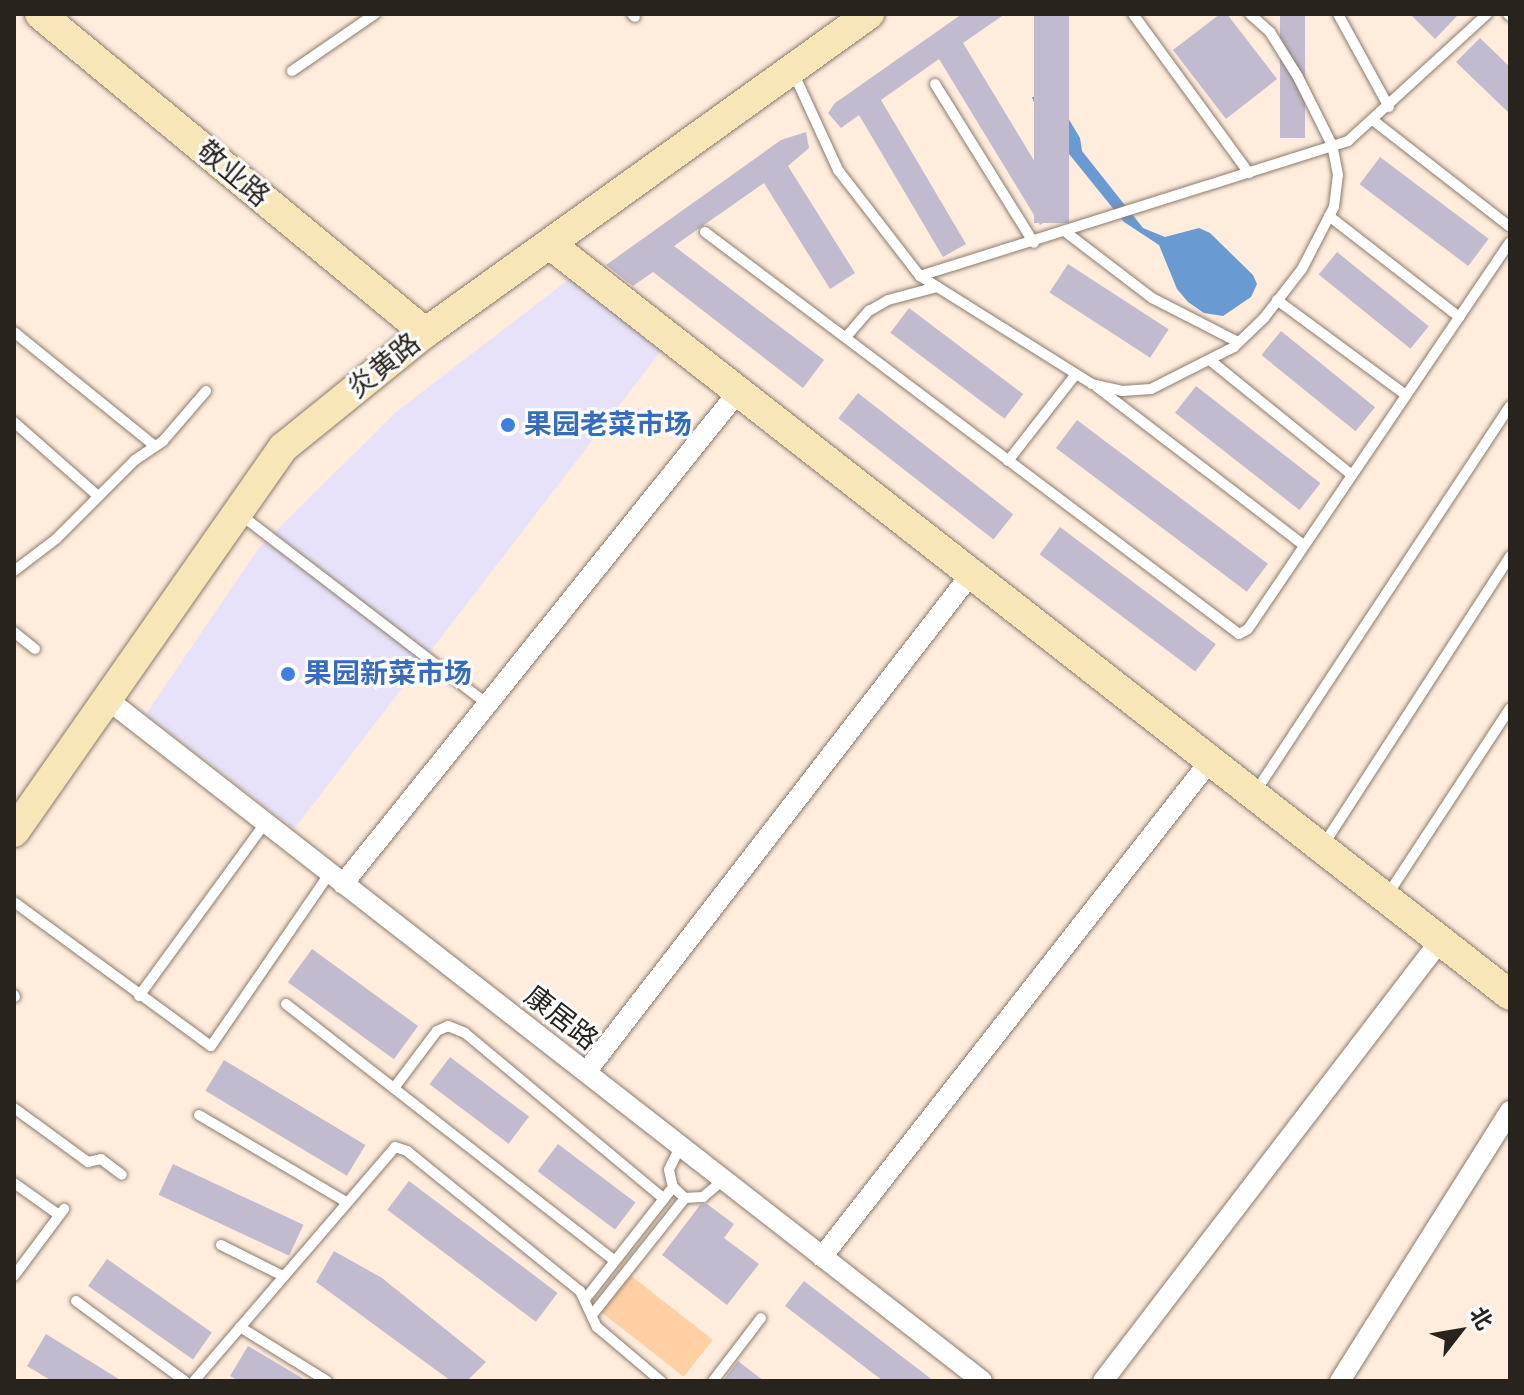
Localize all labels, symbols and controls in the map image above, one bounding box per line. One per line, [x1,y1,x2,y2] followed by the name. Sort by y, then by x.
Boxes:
[190,134,276,214] street label: 敬业路
[341,327,427,405] street label: 炎黄路
[524,408,692,442] place label: 果园老菜市场
[499,416,517,434] marker: 果园老菜市场
[304,657,472,691] place label: 果园新菜市场
[279,665,297,683] marker: 果园新菜市场
[518,979,604,1057] street label: 康居路
[1420,1291,1500,1371] north arrow
[1465,1303,1497,1334] text: 北

